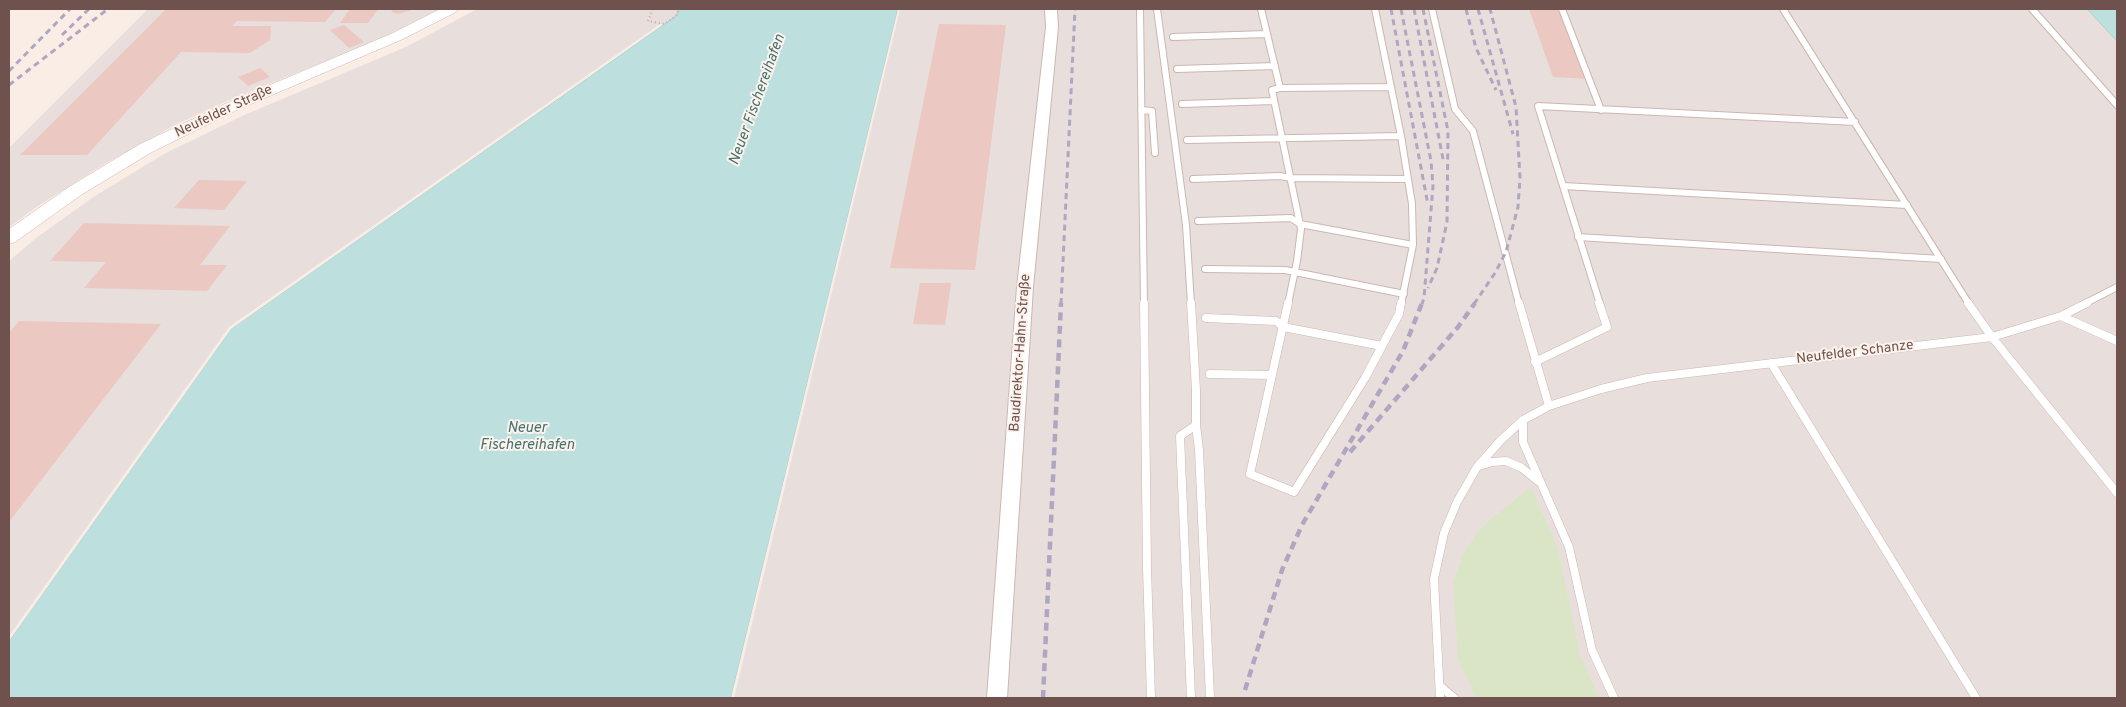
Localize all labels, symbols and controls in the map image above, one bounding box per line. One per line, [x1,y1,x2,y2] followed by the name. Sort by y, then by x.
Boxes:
[726,32,790,168] water label: Neuer Fischereihafen
[172,82,276,142] street label: Neufelder Straße
[1007,274,1035,432] street label: Baudirektor-Hahn-Straße
[1795,337,1915,369] street label: Neufelder Schanze
[480,420,574,455] water label: Neuer Fischereihafen

